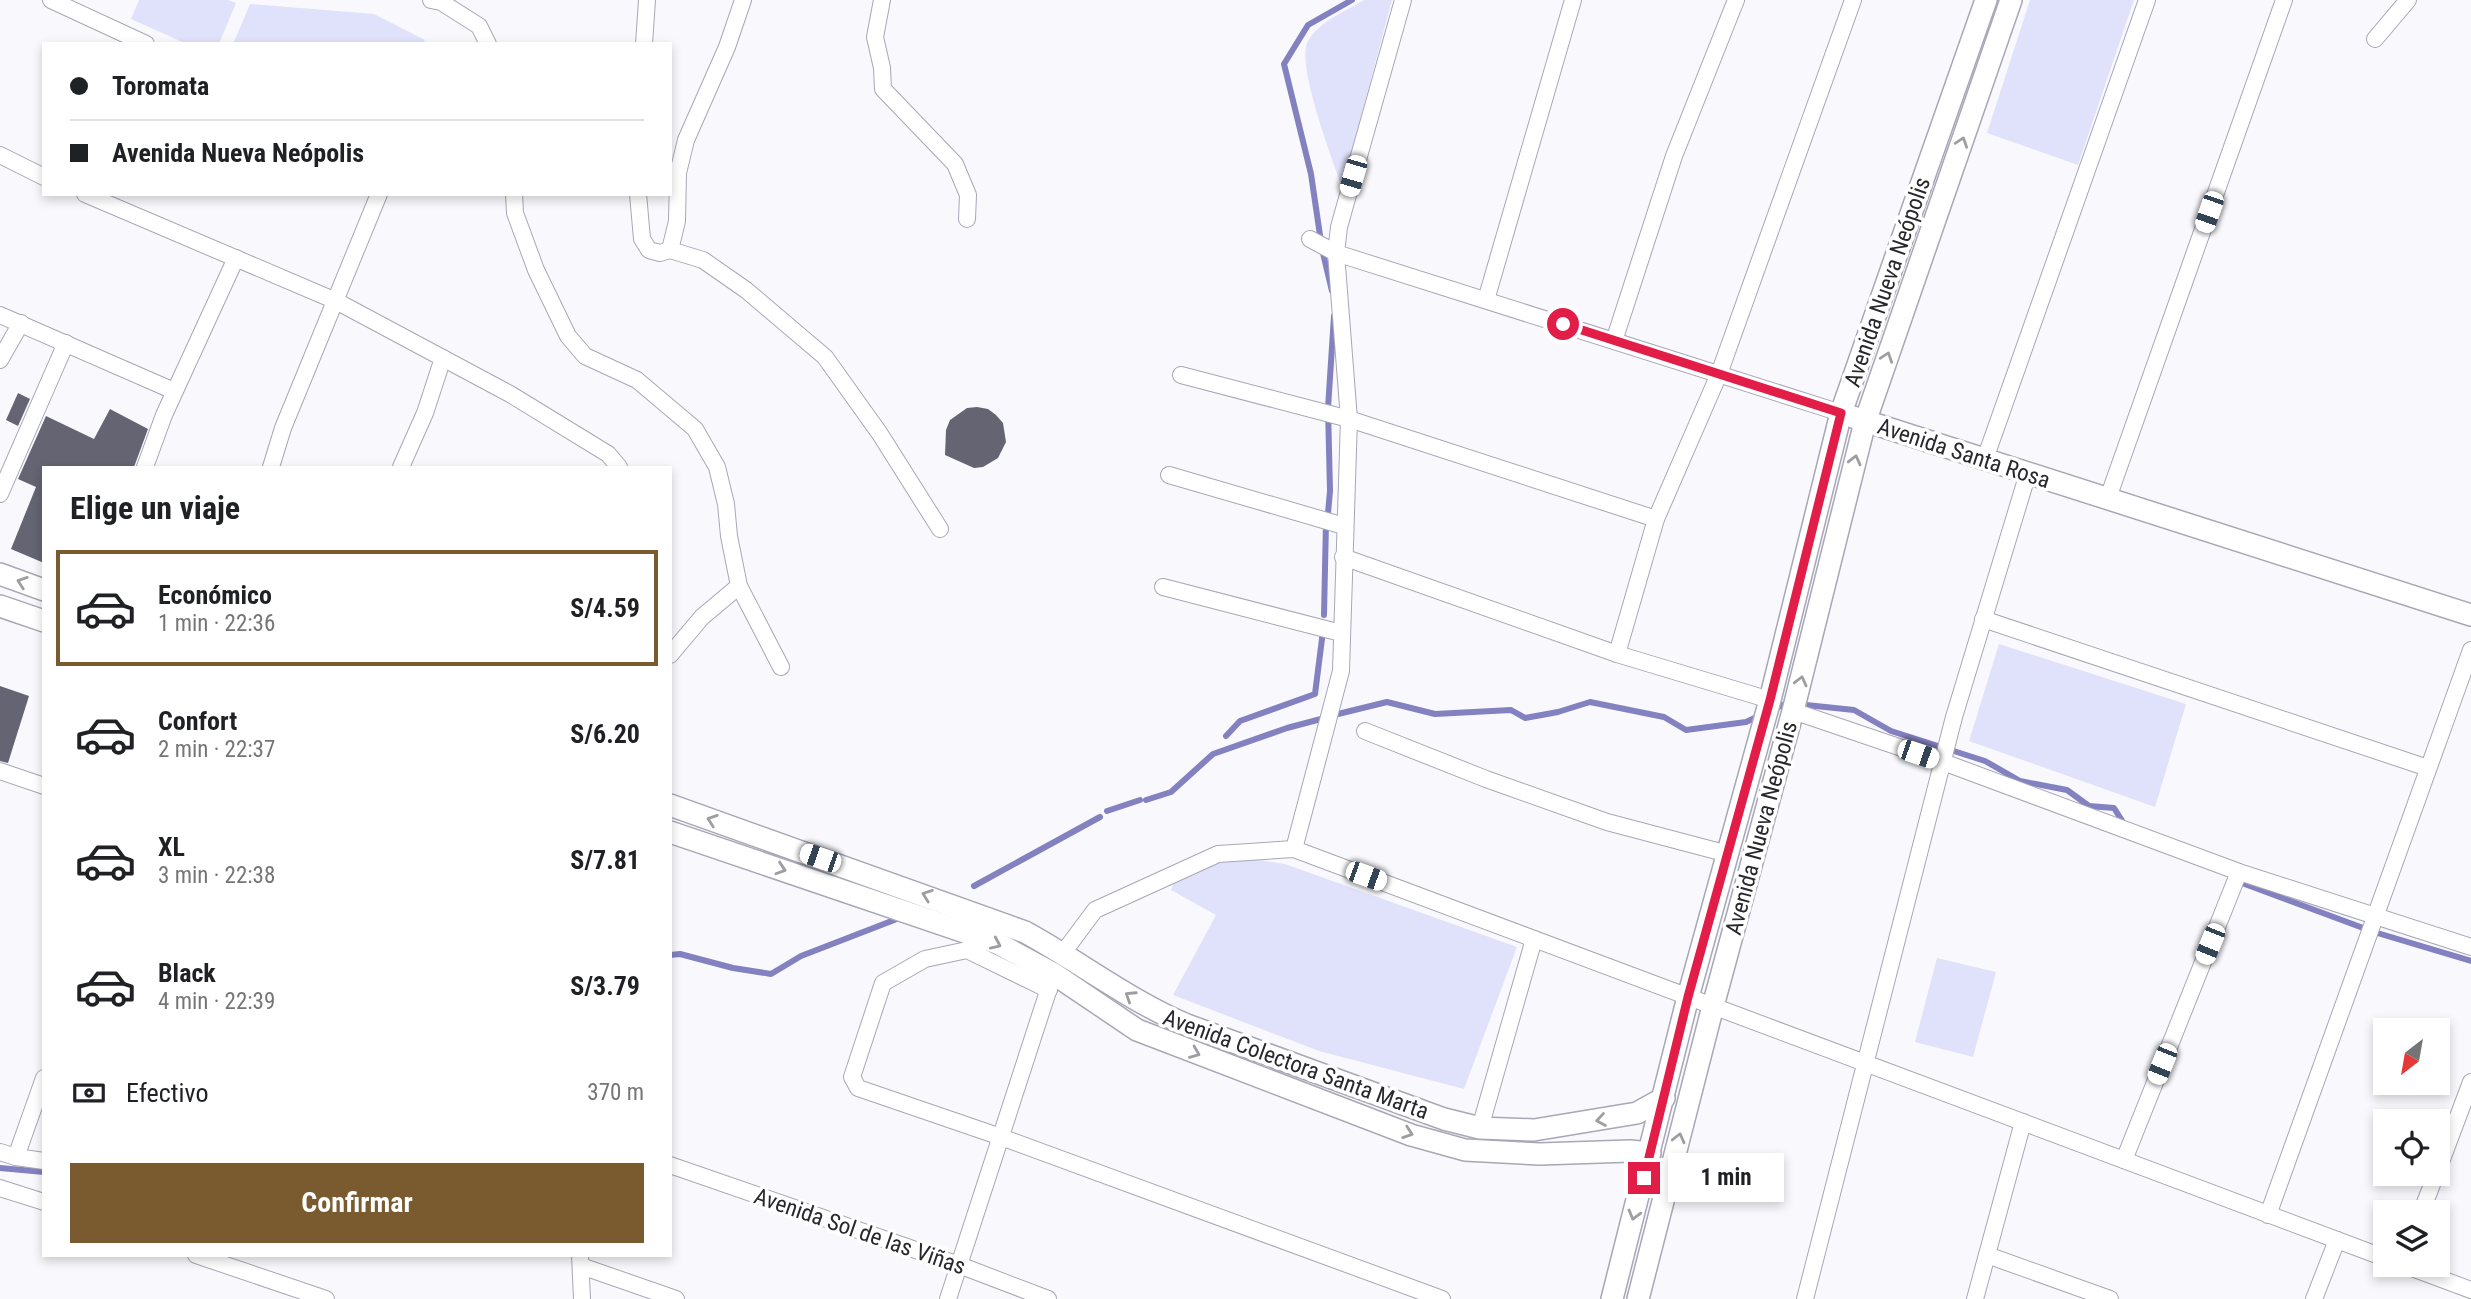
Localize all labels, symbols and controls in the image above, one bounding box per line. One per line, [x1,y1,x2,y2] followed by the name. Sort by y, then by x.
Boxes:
[112,71,209,101] text: Toromata
[1954,136,1968,148] one-way arrow
[112,138,364,168] text: Avenida Nueva Neópolis
[1338,153,1369,199] car
[1839,174,1936,390] street label: Avenida Nueva Neópolis
[2193,189,2226,235] car
[1547,308,1579,340] route start
[1879,351,1893,364] one-way arrow
[1874,413,2053,494] street label: Avenida Santa Rosa
[1847,455,1862,467] one-way arrow
[70,489,240,527] text: Elige un viaje
[16,576,28,590] one-way arrow
[74,577,137,640] icon: car
[158,580,272,610] text: Económico
[570,593,640,623] text: S/4.59
[158,610,275,637] text: 1 min · 22:36
[1793,675,1807,687] one-way arrow
[74,703,137,766] icon: car
[158,706,237,736] text: Confort
[1720,718,1803,938] street label: Avenida Nueva Neópolis
[570,719,640,749] text: S/6.20
[158,736,275,763] text: 2 min · 22:37
[1895,737,1942,771] car
[707,814,719,828] one-way arrow
[74,829,137,892] icon: car
[158,832,185,862] text: XL
[797,841,844,875] car
[570,845,640,875] text: S/7.81
[1343,859,1390,893] car
[775,861,787,875] one-way arrow
[158,862,275,889] text: 3 min · 22:38
[921,889,933,903] one-way arrow
[2193,921,2228,967] car
[989,936,1001,950] one-way arrow
[74,955,137,1018] icon: car
[158,958,216,988] text: Black
[570,971,640,1001] text: S/3.79
[158,988,275,1015] text: 4 min · 22:39
[1124,991,1137,1004] one-way arrow
[1159,1004,1432,1125] street label: Avenida Colectora Santa Marta
[2373,1018,2450,1096] north arrow
[2373,1018,2450,1277] map controls
[2145,1041,2180,1087] car
[1188,1045,1200,1059] one-way arrow
[70,1074,108,1112] icon: cash
[126,1078,208,1108] text: Efectivo
[587,1079,644,1106] text: 370 m
[2373,1109,2450,1186] button: locate
[1595,1113,1607,1128] one-way arrow
[1401,1125,1413,1139] one-way arrow
[1671,1132,1685,1144] one-way arrow
[1668,1154,1784,1202] callout: 1 min
[1628,1162,1660,1194] route end
[70,1163,644,1243] button: Confirmar
[1700,1164,1752,1191] text: 1 min
[751,1183,969,1280] street label: Avenida Sol de las Viñas
[2373,1200,2450,1277] button: layers
[1628,1209,1642,1221] one-way arrow

